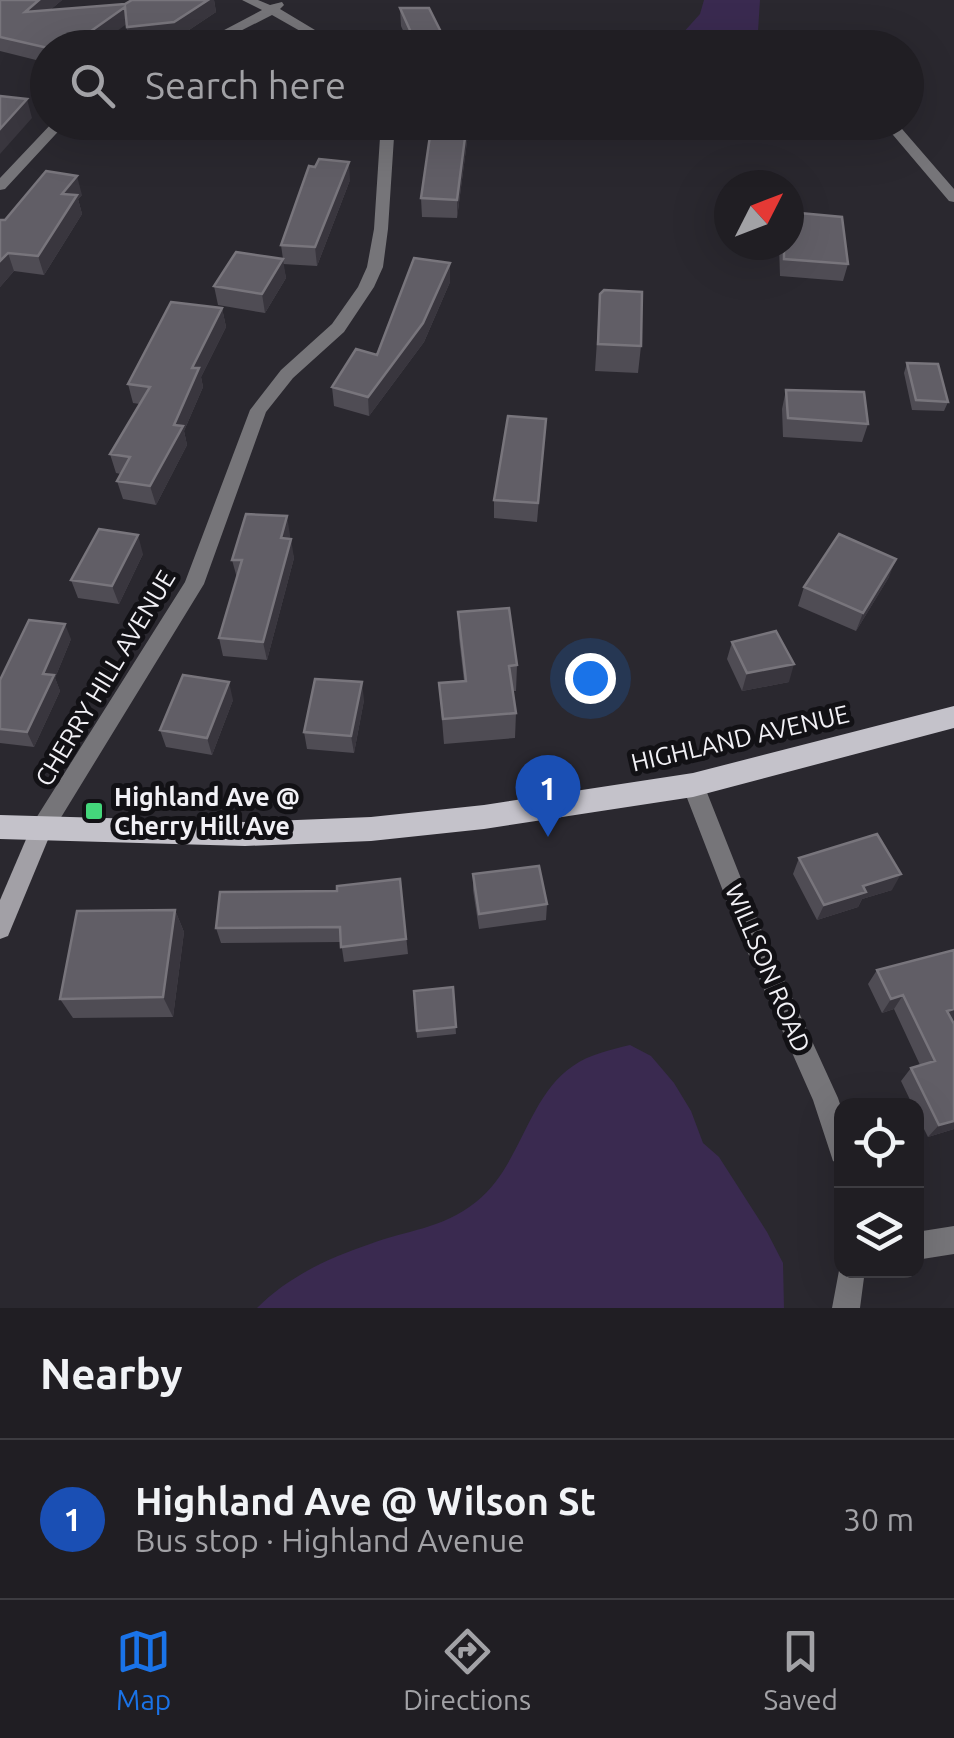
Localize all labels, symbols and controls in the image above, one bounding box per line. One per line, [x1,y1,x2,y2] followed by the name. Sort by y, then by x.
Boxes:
[30,30,924,140] search box
[65,58,120,113] icon: search
[145,64,346,106] text: Search here
[714,170,804,260] north arrow
[29,565,181,791] street label: CHERRY HILL AVENUE
[565,653,616,704] your location
[628,699,852,777] street label: HIGHLAND AVENUE
[516,754,580,837] pin: 1
[114,783,300,840] place label: Highland Ave @ Cherry Hill Ave
[83,800,105,822] marker: Highland Ave @ Cherry Hill Ave
[720,880,816,1056] street label: WILLSON ROAD
[834,1098,924,1278] map controls
[834,1098,924,1188] button: locate
[834,1188,924,1278] button: layers
[40,1350,183,1397] text: Nearby
[135,1480,596,1522] text: Highland Ave @ Wilson St
[63,1501,82,1537] text: 1
[843,1501,914,1537] text: 30 m
[135,1522,525,1558] text: Bus stop · Highland Avenue
[116,1624,171,1715] tab: Map
[403,1624,531,1715] tab: Directions
[763,1624,838,1715] tab: Saved

